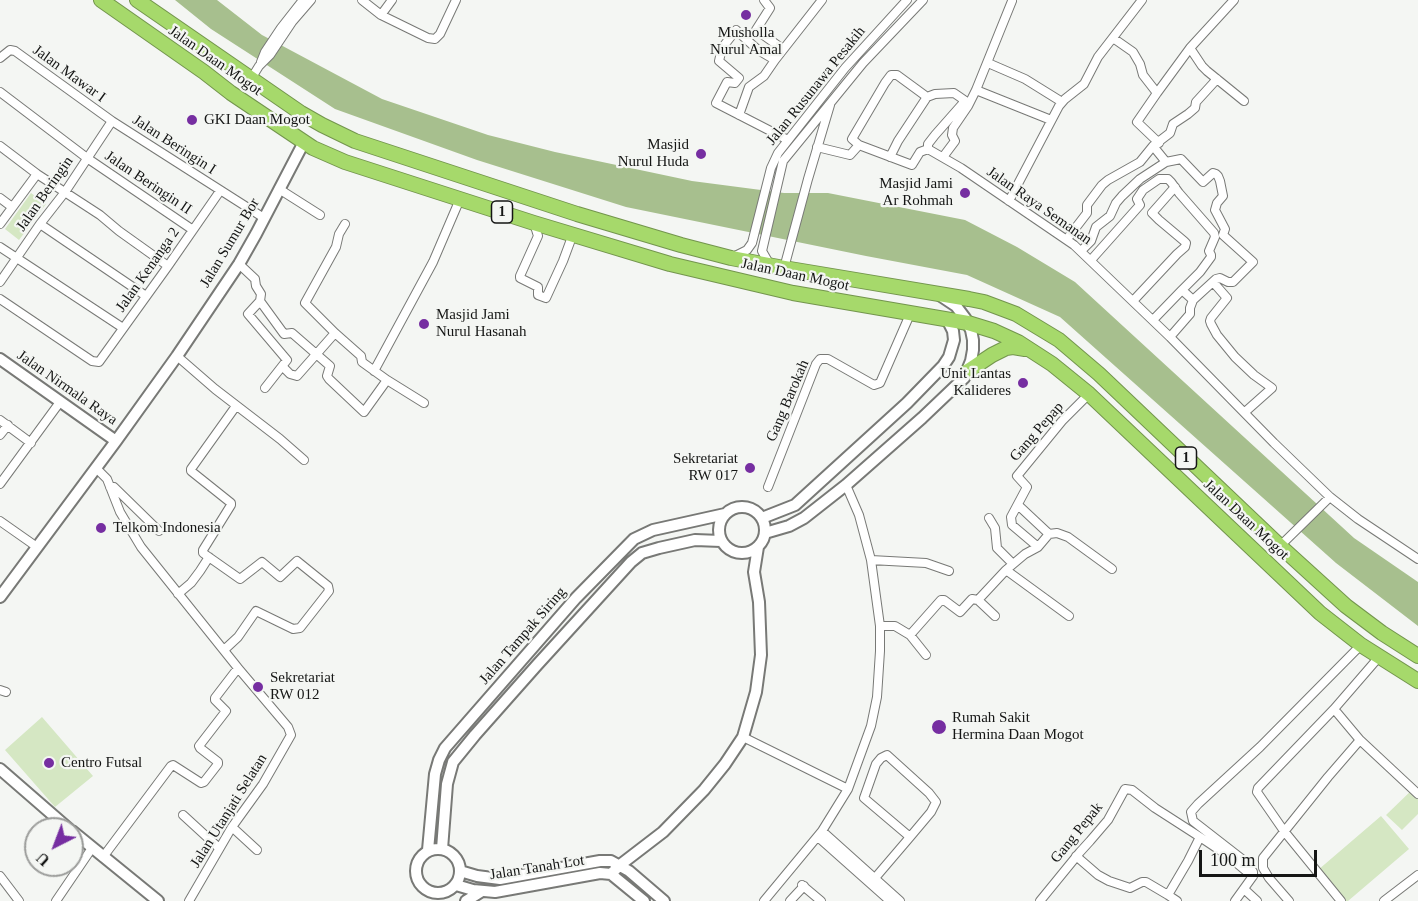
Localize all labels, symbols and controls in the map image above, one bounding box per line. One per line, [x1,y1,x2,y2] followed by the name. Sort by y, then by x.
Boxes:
[739,8,753,22] marker: Musholla Nurul Amal
[165,22,265,100] street label: Jalan Daan Mogot
[763,23,869,149] street label: Jalan Rusunawa Pesakih
[710,24,782,59] place label: Musholla Nurul Amal
[29,42,109,106] street label: Jalan Mawar I
[129,111,219,179] street label: Jalan Beringin I
[204,111,310,129] place label: GKI Daan Mogot
[185,113,199,127] marker: GKI Daan Mogot
[618,136,689,171] place label: Masjid Nurul Huda
[101,147,195,219] street label: Jalan Beringin II
[694,147,708,161] marker: Masjid Nurul Huda
[13,153,77,235] street label: Jalan Beringin
[983,163,1095,249] street label: Jalan Raya Semanan
[879,175,953,210] place label: Masjid Jami Ar Rohmah
[958,186,972,200] marker: Masjid Jami Ar Rohmah
[196,195,264,291] street label: Jalan Sumur Bor
[492,201,512,223] road number: 1
[112,224,184,316] street label: Jalan Kenanga 2
[739,255,851,295] street label: Jalan Daan Mogot
[436,306,526,341] place label: Masjid Jami Nurul Hasanah
[417,317,431,331] marker: Masjid Jami Nurul Hasanah
[13,347,121,429] street label: Jalan Nirmala Raya
[763,357,813,445] street label: Gang Barokah
[941,365,1011,400] place label: Unit Lantas Kalideres
[1016,376,1030,390] marker: Unit Lantas Kalideres
[1006,399,1068,465] street label: Gang Pepap
[1176,447,1196,469] road number: 1
[673,450,738,485] place label: Sekretariat RW 017
[743,461,757,475] marker: Sekretariat RW 017
[1200,476,1292,564] street label: Jalan Daan Mogot
[113,519,221,537] place label: Telkom Indonesia
[94,521,108,535] marker: Telkom Indonesia
[476,584,570,688] street label: Jalan Tampak Siring
[270,669,335,704] place label: Sekretariat RW 012
[251,680,265,694] marker: Sekretariat RW 012
[952,709,1084,744] place label: Rumah Sakit Hermina Daan Mogot
[930,718,948,736] marker: Rumah Sakit Hermina Daan Mogot
[187,751,271,871] street label: Jalan Utanjati Selatan
[61,754,142,772] place label: Centro Futsal
[42,756,56,770] marker: Centro Futsal
[1047,799,1107,867] street label: Gang Pepak
[24,817,84,877] north arrow
[1202,838,1320,876] scale bar
[33,849,53,869] text: U
[1210,850,1256,870] text: 100 m
[488,852,586,884] street label: Jalan Tanah Lot

